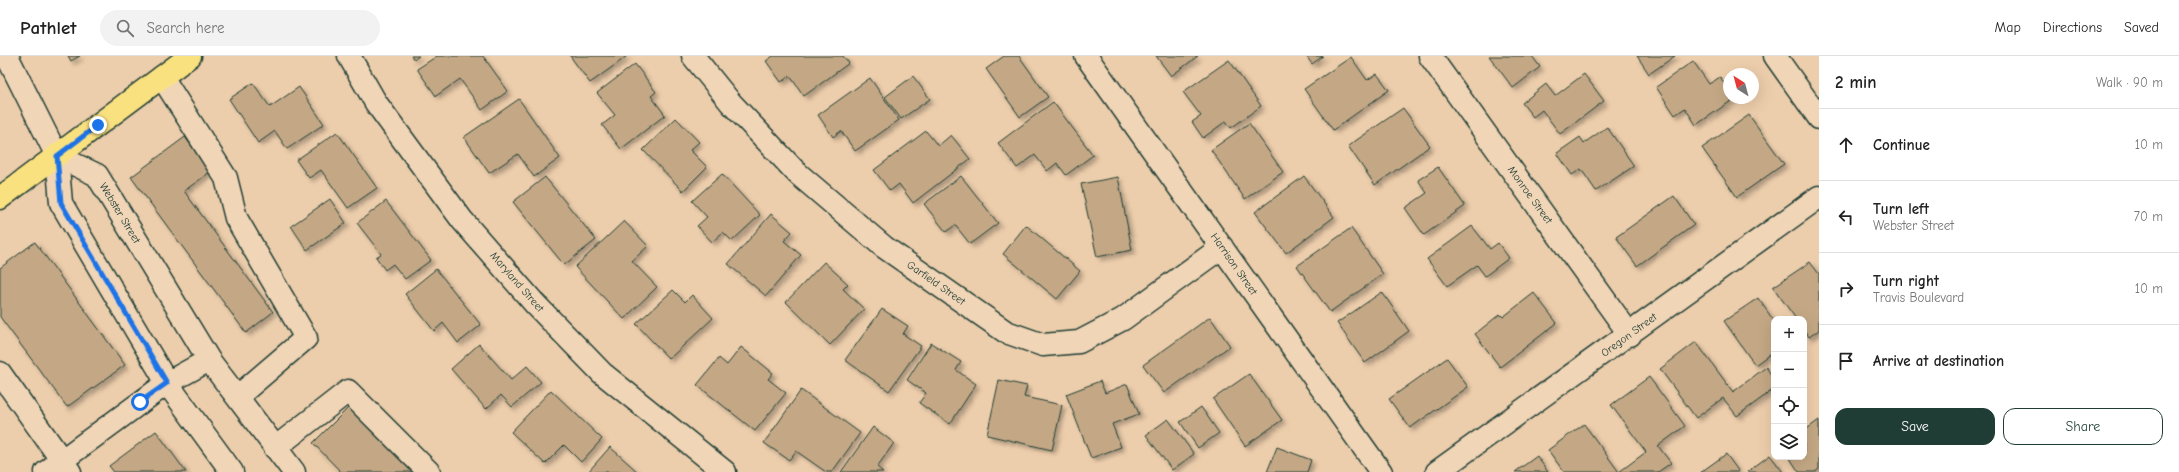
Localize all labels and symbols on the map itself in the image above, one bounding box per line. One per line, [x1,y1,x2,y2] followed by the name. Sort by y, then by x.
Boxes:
[1723,68,1759,104] north arrow
[89,116,107,134] route end
[1505,164,1556,227] street label: Monroe Street
[97,180,144,246] street label: Webster Street
[1208,231,1261,298] street label: Harrison Street
[487,249,547,315] street label: Maryland Street
[904,258,968,308] street label: Garfield Street
[1599,310,1660,360] street label: Oregon Street
[131,393,149,411] route start

